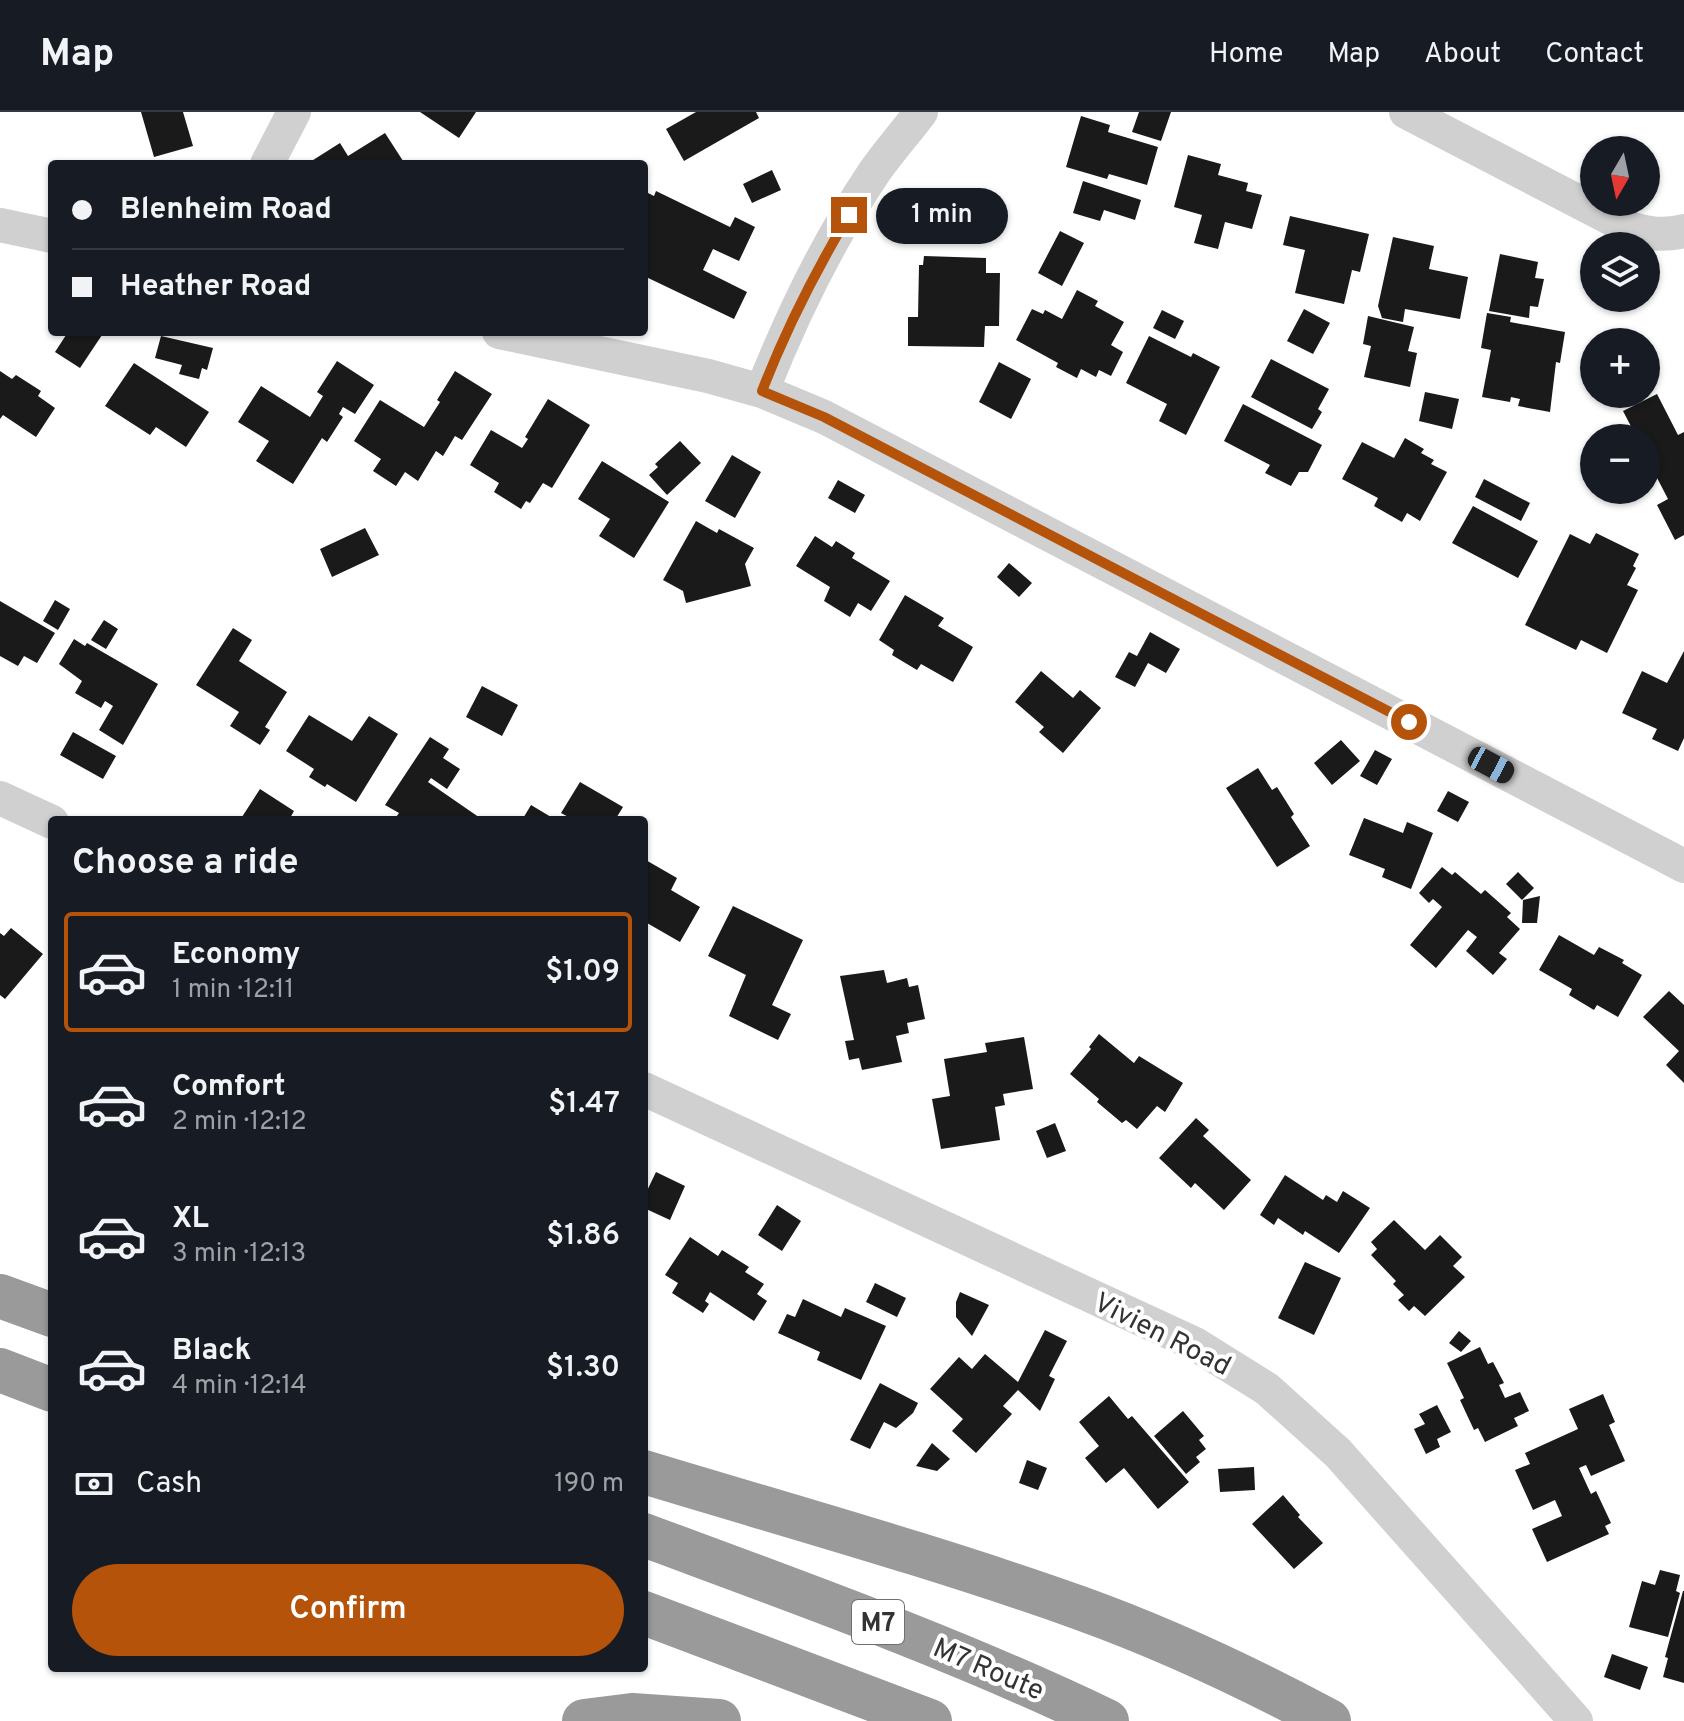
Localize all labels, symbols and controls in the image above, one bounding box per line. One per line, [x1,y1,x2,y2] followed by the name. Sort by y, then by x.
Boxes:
[40,31,114,80] text: Map
[1209,37,1283,73] text: Home
[1327,37,1380,73] text: Map
[1424,37,1501,73] text: About
[1545,37,1644,73] text: Contact
[1580,136,1660,216] north arrow
[1580,136,1660,504] map controls
[877,187,1009,243] callout: 1 min
[120,192,332,229] text: Blenheim Road
[831,197,867,233] route end
[911,199,973,232] text: 1 min
[1580,232,1660,312] button: layers
[120,269,311,306] text: Heather Road
[1580,328,1660,408] button: +
[1580,424,1660,504] button: −
[1391,704,1427,740] route start
[1464,743,1518,787] car
[72,841,298,887] text: Choose a ride
[76,936,148,1008] icon: car
[172,937,300,974] text: Economy
[545,954,620,991] text: $1.09
[172,974,294,1007] text: 1 min · 12:11
[76,1068,148,1140] icon: car
[172,1069,285,1106] text: Comfort
[548,1086,620,1123] text: $1.47
[172,1106,307,1139] text: 2 min · 12:12
[76,1200,148,1272] icon: car
[172,1201,209,1238] text: XL
[546,1218,620,1255] text: $1.86
[172,1238,306,1271] text: 3 min · 12:13
[1087,1286,1236,1386] street label: Vivien Road
[76,1332,148,1404] icon: car
[172,1333,251,1370] text: Black
[546,1350,620,1387] text: $1.30
[172,1370,307,1403] text: 4 min · 12:14
[72,1462,116,1506] icon: cash
[136,1466,202,1503] text: Cash
[554,1468,624,1501] text: 190 m
[72,1564,624,1656] button: Confirm
[852,1600,904,1644] road number: M7
[927,1631,1049,1710] street label: M7 Route

